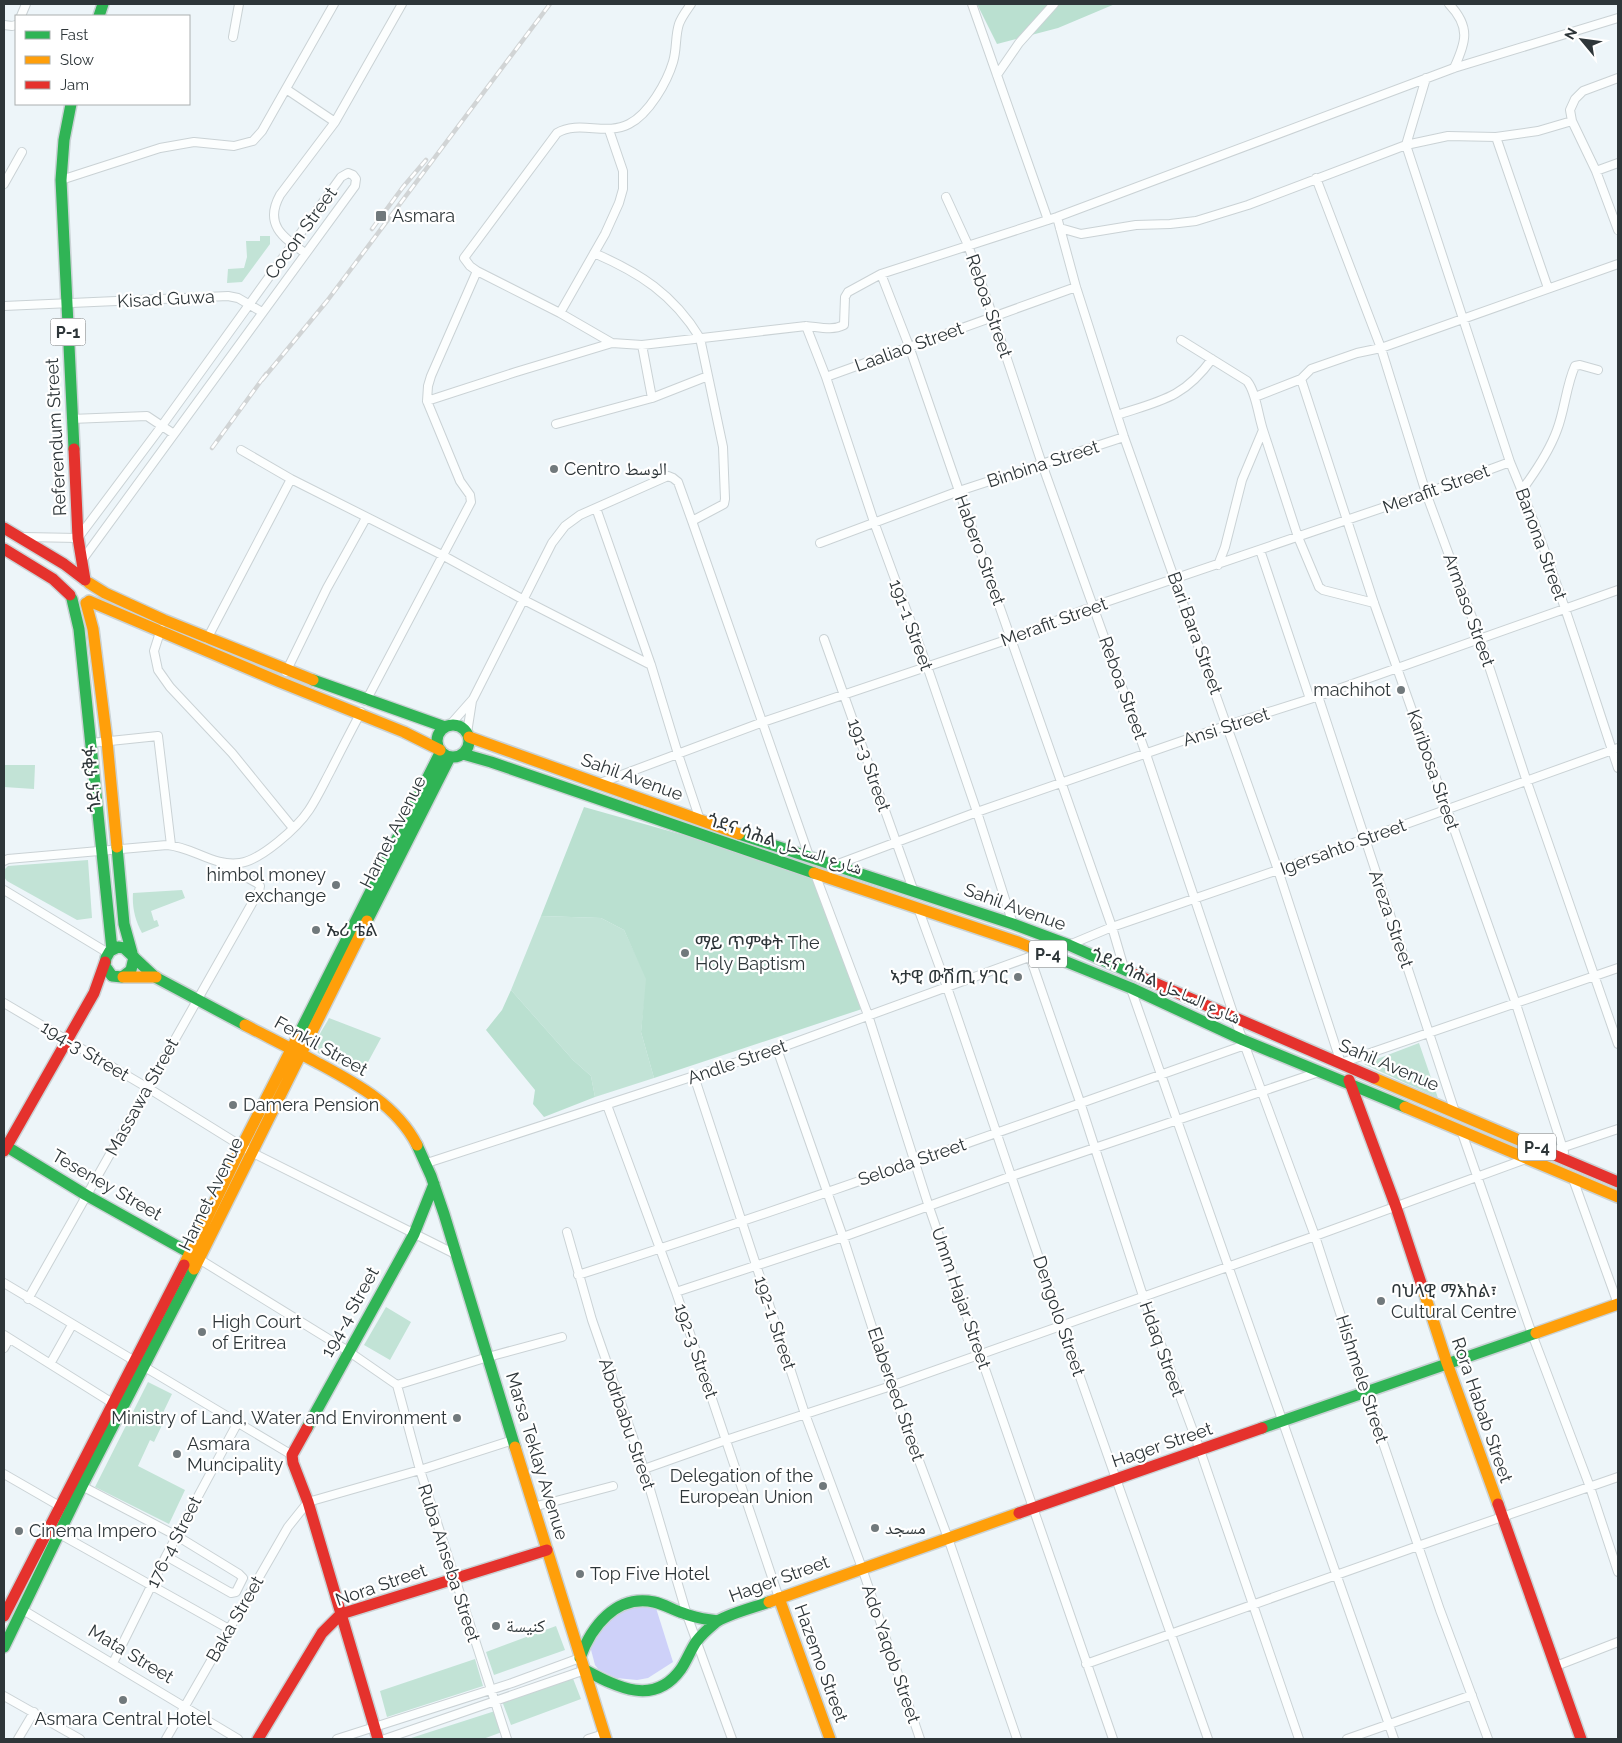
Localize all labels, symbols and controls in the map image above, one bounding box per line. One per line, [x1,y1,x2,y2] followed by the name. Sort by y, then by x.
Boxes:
[15,15,190,105] legend
[1557,15,1607,65] north arrow
[1561,25,1580,42] text: N
[60,26,88,44] text: Fast
[60,51,94,69] text: Slow
[60,76,89,94] text: Jam
[260,183,341,283] street label: Cocon Street
[392,205,455,226] place label: Asmara
[374,209,388,223] marker: Asmara
[962,251,1017,360] street label: Reboa Street
[117,285,215,312] street label: Kisad Guwa
[852,317,966,376] street label: Laaliao Street
[50,318,86,346] road number: P-1
[41,358,70,517] street label: Referendum Street
[984,436,1101,491] street label: Binbina Street
[564,458,667,479] place label: Centro الوسط
[1380,460,1492,518] street label: Merafit Street
[548,463,560,475] marker: Centro الوسط
[1511,485,1571,603] street label: Banona Street
[951,492,1010,608] street label: Habero Street
[1439,550,1500,669] street label: Armaso Street
[1164,569,1227,697] street label: Bari Bara Street
[885,576,938,673] street label: 191-1 Street
[998,593,1110,651] street label: Merafit Street
[1095,633,1152,742] street label: Reboa Street
[1313,679,1391,700] place label: machihot
[1395,684,1407,696] marker: machihot
[1180,703,1272,750] street label: Ansi Street
[1403,707,1464,833] street label: Karibosa Street
[844,716,895,814] street label: 191-3 Street
[78,744,105,813] street label: ጎደና ናቅፋ
[578,748,686,805] street label: Sahil Avenue
[355,772,430,892] street label: Harnet Avenue
[705,809,865,879] street label: ጎደና ሳሕል شارع الساحل
[1277,814,1409,879] street label: Igersahto Street
[206,864,326,906] place label: himbol money exchange
[1365,867,1418,970] street label: Areza Street
[961,878,1069,935] street label: Sahil Avenue
[330,879,342,891] marker: himbol money exchange
[326,919,378,940] place label: ኤሪ ቴል
[310,924,322,936] marker: ኤሪ ቴል
[695,932,820,974] place label: ማይ ጥምቀት The Holy Baptism
[1029,941,1067,968] road number: P-4
[1088,943,1244,1029] street label: ጎደና ሳሕል شارع الساحل
[679,947,691,959] marker: ማይ ጥምቀት The Holy Baptism
[890,966,1008,987] place label: ኣታዊ ውሽጢ ሃገር
[1012,971,1024,983] marker: ኣታዊ ውሽጢ ሃገር
[271,1011,372,1080] street label: Fenkil Street
[37,1016,133,1085] street label: 194-3 Street
[101,1034,183,1159] street label: Massawa Street
[1336,1034,1443,1095] street label: Sahil Avenue
[684,1035,789,1088] street label: Andle Street
[243,1094,379,1115] place label: Damera Pension
[227,1099,239,1111] marker: Damera Pension
[174,1133,247,1254] street label: Harnet Avenue
[855,1133,968,1190] street label: Seloda Street
[1518,1134,1556,1160] road number: P-4
[49,1145,166,1225] street label: Teseney Street
[927,1224,996,1371] street label: Umm Hajar Street
[1029,1253,1090,1379] street label: Dengolo Street
[316,1263,383,1361] street label: 194-4 Street
[750,1273,800,1372] street label: 192-1 Street
[1391,1280,1517,1322] place label: ባህላዊ ማእከል፣ Cultural Centre
[1375,1295,1387,1307] marker: ባህላዊ ማእከል፣ Cultural Centre
[1136,1298,1189,1399] street label: Hdaq Street
[670,1301,722,1401] street label: 192-3 Street
[212,1311,302,1353] place label: High Court of Eritrea
[1332,1312,1393,1446] street label: Hishmele Street
[864,1324,929,1464] street label: Elabereed Street
[196,1326,208,1338] marker: High Court of Eritrea
[1448,1334,1517,1485] street label: Rora Habab Street
[595,1355,660,1492] street label: Abdrbabu Street
[502,1369,573,1543] street label: Marsa Teklay Avenue
[111,1407,447,1428] place label: Ministry of Land, Water and Environment
[451,1412,463,1424] marker: Ministry of Land, Water and Environment
[1109,1417,1215,1472] street label: Hager Street
[187,1433,284,1475] place label: Asmara Muncipality
[171,1448,183,1460] marker: Asmara Muncipality
[670,1465,813,1507] place label: Delegation of the European Union
[817,1480,829,1492] marker: Delegation of the European Union
[414,1481,485,1644] street label: Ruba Anseba Street
[142,1493,206,1591] street label: 176-4 Street
[885,1517,926,1538] place label: مسجد
[29,1520,157,1541] place label: Cinema Impero
[869,1522,881,1534] marker: مسجد
[13,1525,25,1537] marker: Cinema Impero
[726,1551,832,1606] street label: Hager Street
[332,1559,429,1610] street label: Nora Street
[590,1563,709,1584] place label: Top Five Hotel
[574,1568,586,1580] marker: Top Five Hotel
[202,1572,268,1665] street label: Baka Street
[858,1582,925,1726] street label: Ado Yaqob Street
[790,1601,853,1725] street label: Hazemo Street
[506,1615,546,1636] place label: كنيسة
[85,1620,178,1687] street label: Mata Street
[490,1620,502,1632] marker: كنيسة
[117,1694,129,1706] marker: Asmara Central Hotel
[34,1708,212,1729] place label: Asmara Central Hotel

